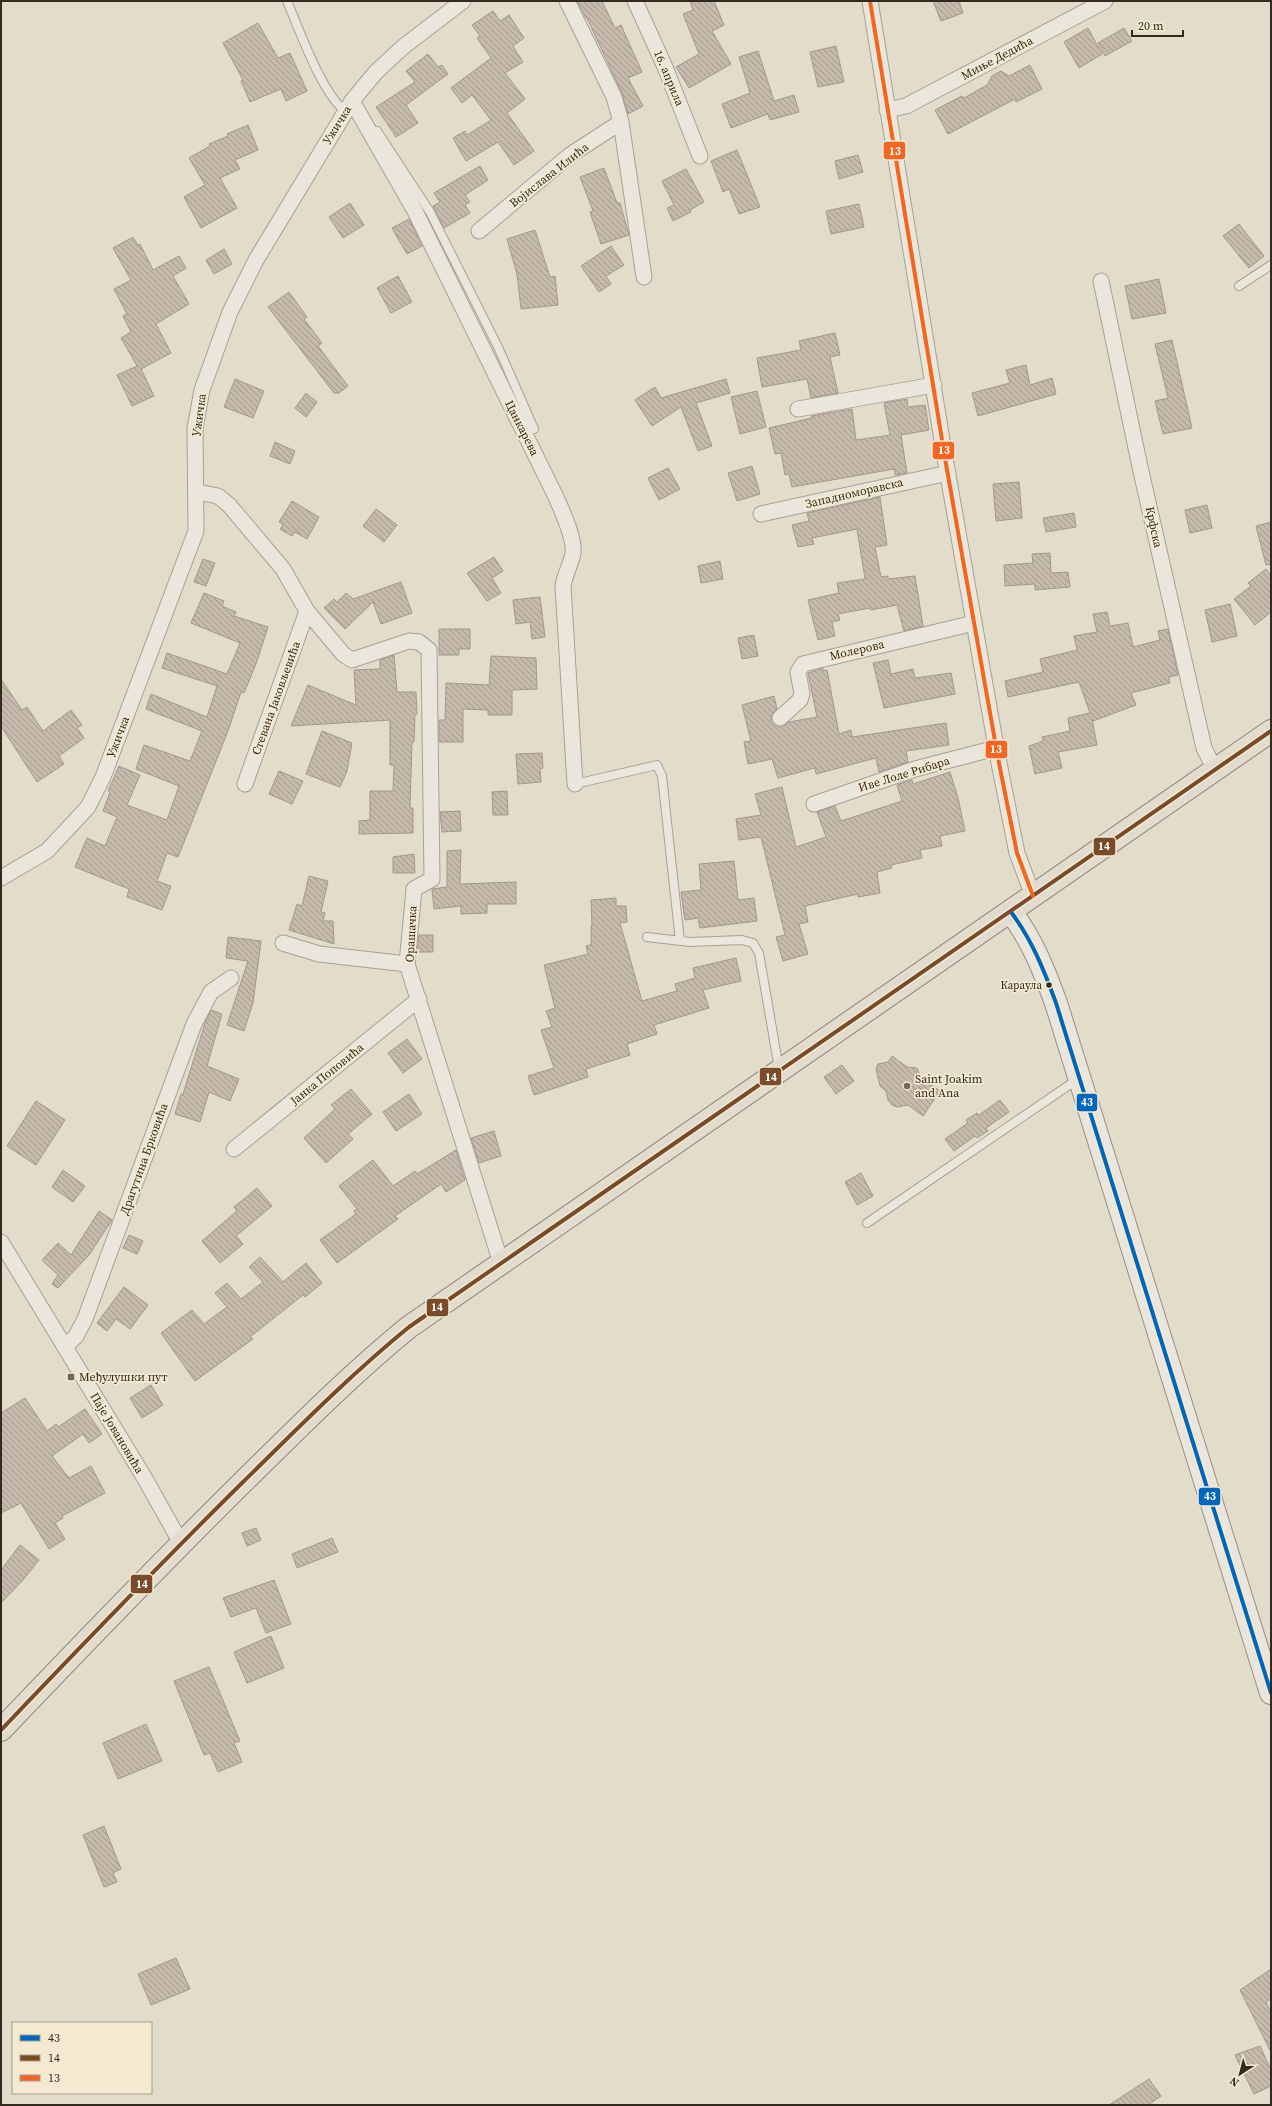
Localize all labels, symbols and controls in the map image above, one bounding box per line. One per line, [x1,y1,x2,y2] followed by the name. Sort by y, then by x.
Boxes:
[1132,12,1183,38] scale bar
[1138,18,1164,34] text: 20 m
[958,32,1037,84] street label: Миње Дедића
[650,47,688,109] street label: 16. априла
[319,102,356,148] street label: Ужичка
[506,138,593,211] street label: Војислава Илића
[883,141,906,160] line badge: 13
[889,144,901,159] text: 13
[188,392,210,438] street label: Ужичка
[501,397,543,459] street label: Цанкарева
[932,441,955,460] line badge: 13
[938,443,950,458] text: 13
[803,474,905,512] street label: Западноморавска
[1142,505,1166,550] street label: Крфска
[828,636,887,664] street label: Молерова
[248,638,304,757] street label: Стевана Јаковљевића
[103,713,134,760] street label: Ужичка
[985,740,1008,759] line badge: 13
[990,742,1002,757] text: 13
[856,752,953,796] street label: Иве Лоле Рибара
[1093,837,1116,856] line badge: 14
[1098,839,1110,854] text: 14
[402,904,421,963] street label: Орашачка
[1001,978,1042,993] place label: Караула
[1044,980,1054,990] marker: Караула
[286,1039,368,1109] street label: Јанка Поповића
[759,1067,782,1086] line badge: 14
[765,1070,777,1085] text: 14
[915,1071,983,1101] place label: Saint Joakim and Ana
[902,1081,912,1091] marker: Saint Joakim and Ana
[1076,1093,1098,1112] line badge: 43
[1081,1095,1093,1110] text: 43
[116,1100,172,1217] street label: Драгутина Брковића
[426,1298,449,1317] line badge: 14
[431,1300,443,1315] text: 14
[79,1369,168,1385] place label: Међулушки пут
[66,1372,76,1382] marker: Међулушки пут
[86,1390,148,1477] street label: Паје Јовановића
[1198,1487,1221,1506] line badge: 43
[1204,1489,1216,1504] text: 43
[130,1574,153,1594] line badge: 14
[136,1577,148,1592] text: 14
[12,2022,152,2094] legend
[48,2030,60,2046] text: 43
[48,2050,60,2066] text: 14
[1220,2054,1260,2094] north arrow
[48,2070,60,2086] text: 13
[1227,2073,1242,2090] text: N

